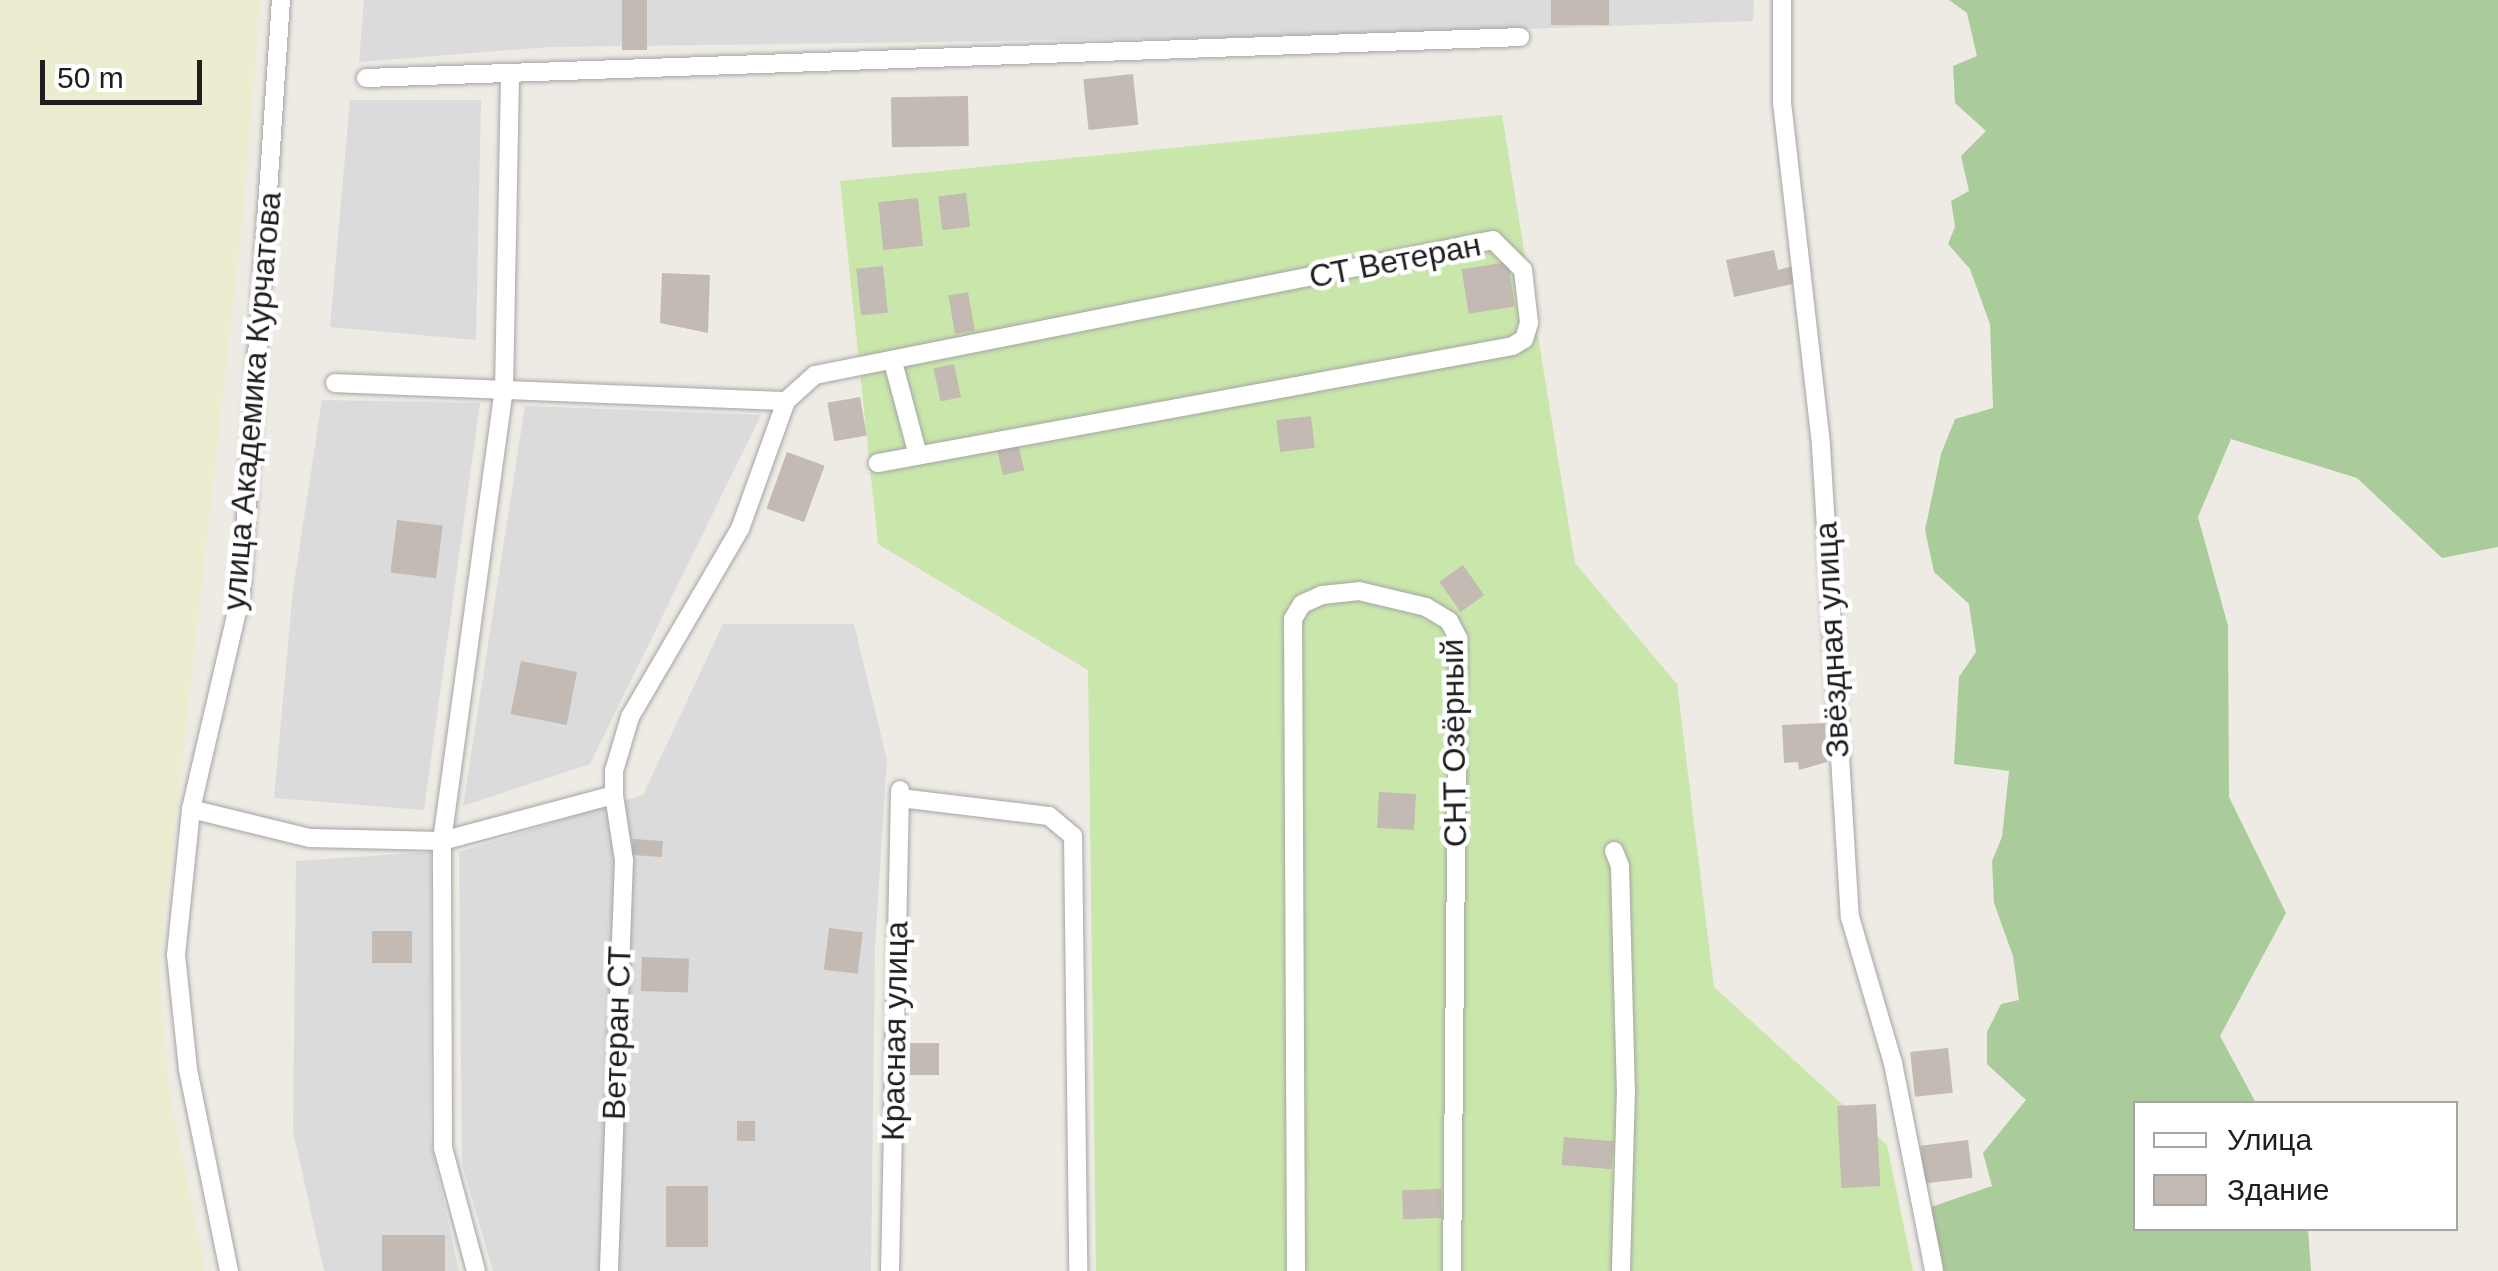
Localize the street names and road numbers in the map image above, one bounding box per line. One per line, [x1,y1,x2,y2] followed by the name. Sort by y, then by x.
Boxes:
[215,190,289,612] street label: улица Академика Курчатова
[1306,226,1484,296] street label: СТ Ветеран
[1807,521,1857,759] street label: Звёздная улица
[1433,639,1475,847] street label: СНТ Озёрный
[874,921,916,1141] street label: Красная улица
[595,945,639,1121] street label: Ветеран СТ

